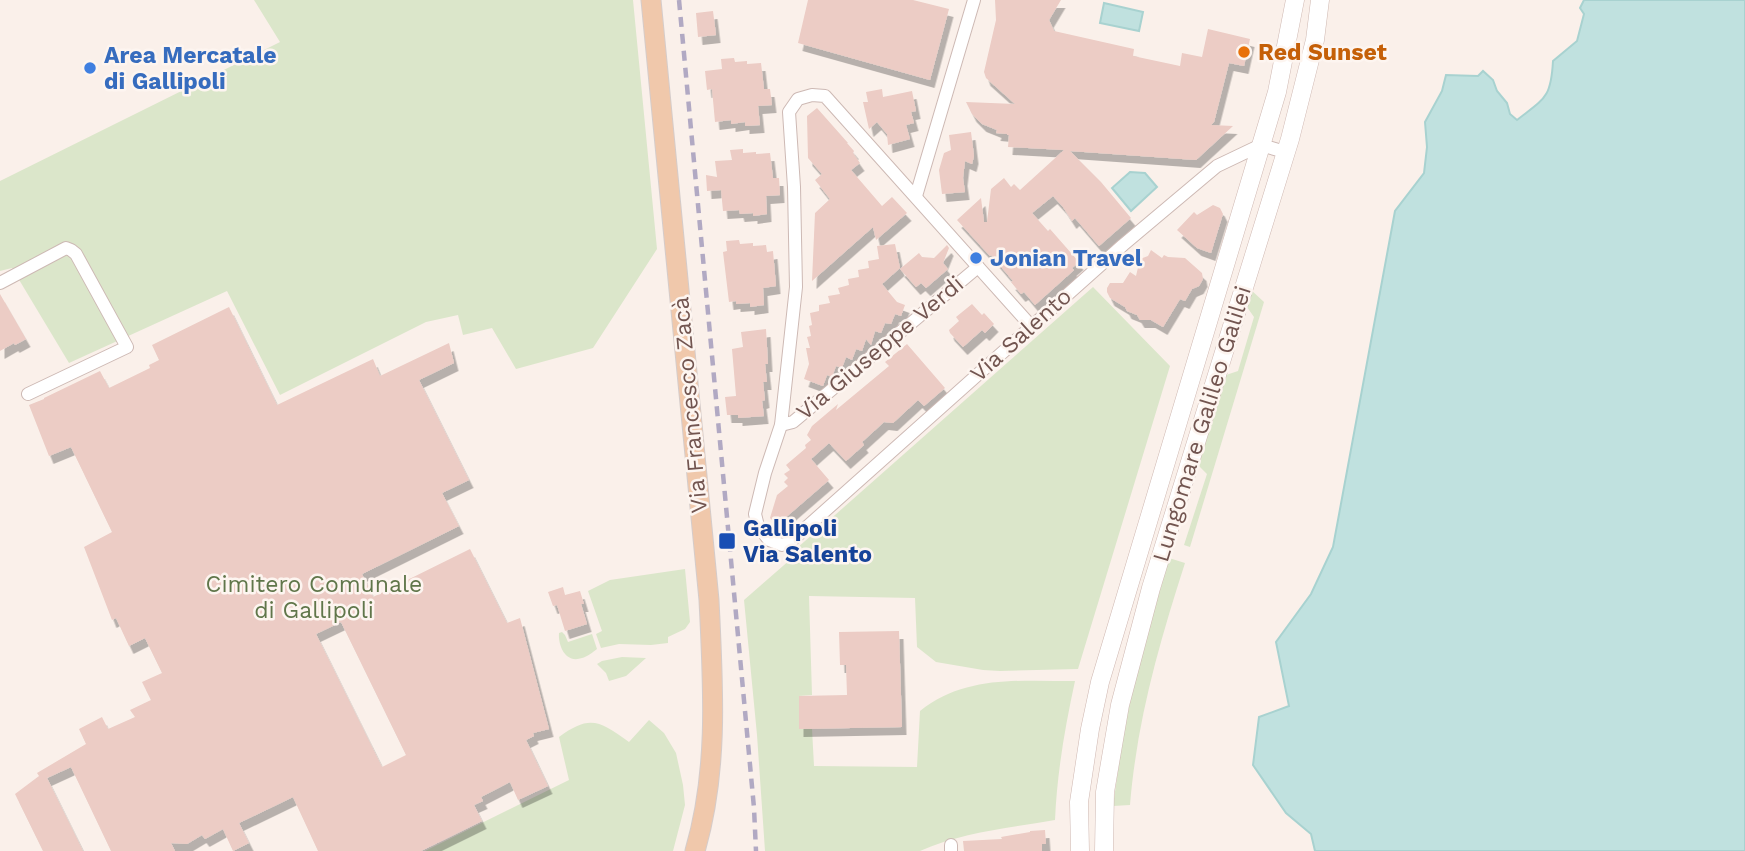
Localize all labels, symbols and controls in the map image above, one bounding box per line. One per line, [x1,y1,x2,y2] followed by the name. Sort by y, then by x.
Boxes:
[1258,39,1387,66] place label: Red Sunset
[104,42,277,95] place label: Area Mercatale di Gallipoli
[1236,44,1252,60] marker: Red Sunset
[82,60,98,76] marker: Area Mercatale di Gallipoli
[990,245,1143,272] place label: Jonian Travel
[968,250,984,266] marker: Jonian Travel
[791,270,969,426] street label: Via Giuseppe Verdi
[965,283,1077,387] street label: Via Salento
[1147,283,1257,565] street label: Lungomare Galileo Galilei
[667,296,713,514] street label: Via Francesco Zacà
[743,515,872,568] place label: Gallipoli Via Salento
[717,531,737,551] marker: Gallipoli Via Salento
[206,571,422,624] park label: Cimitero Comunale di Gallipoli

